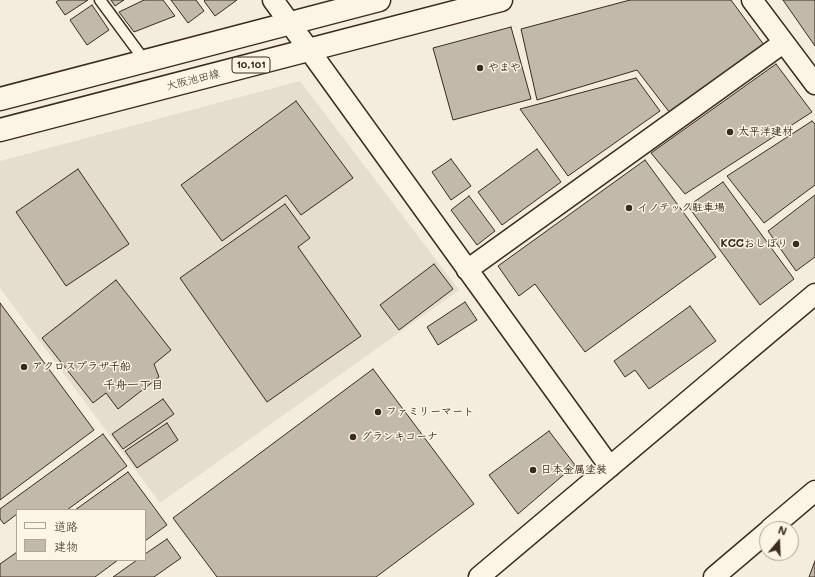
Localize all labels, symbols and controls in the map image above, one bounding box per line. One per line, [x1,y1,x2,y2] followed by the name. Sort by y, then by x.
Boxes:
[232,57,270,73] road number: 10,101
[488,61,521,75] place label: やまや
[475,63,485,73] marker: やまや
[165,67,221,93] street label: 大阪池田線
[738,125,793,139] place label: 太平洋建材
[725,127,735,137] marker: 太平洋建材
[637,201,725,215] place label: イノテック駐車場
[624,203,634,213] marker: イノテック駐車場
[720,237,788,251] place label: KCCおしぼり
[791,239,801,249] marker: KCCおしぼり
[32,360,131,374] place label: アクロスプラザ千船
[19,362,29,372] marker: アクロスプラザ千船
[103,378,163,392] district label: 千舟一丁目
[386,405,474,419] place label: ファミリーマート
[373,407,383,417] marker: ファミリーマート
[361,430,438,444] place label: グランキコーナ
[348,432,358,442] marker: グランキコーナ
[541,463,607,477] place label: 日本金属塗装
[528,465,538,475] marker: 日本金属塗装
[16,509,146,561] legend
[54,518,78,534] text: 道路
[759,521,799,561] north arrow
[776,522,789,539] text: N
[54,538,78,554] text: 建物

